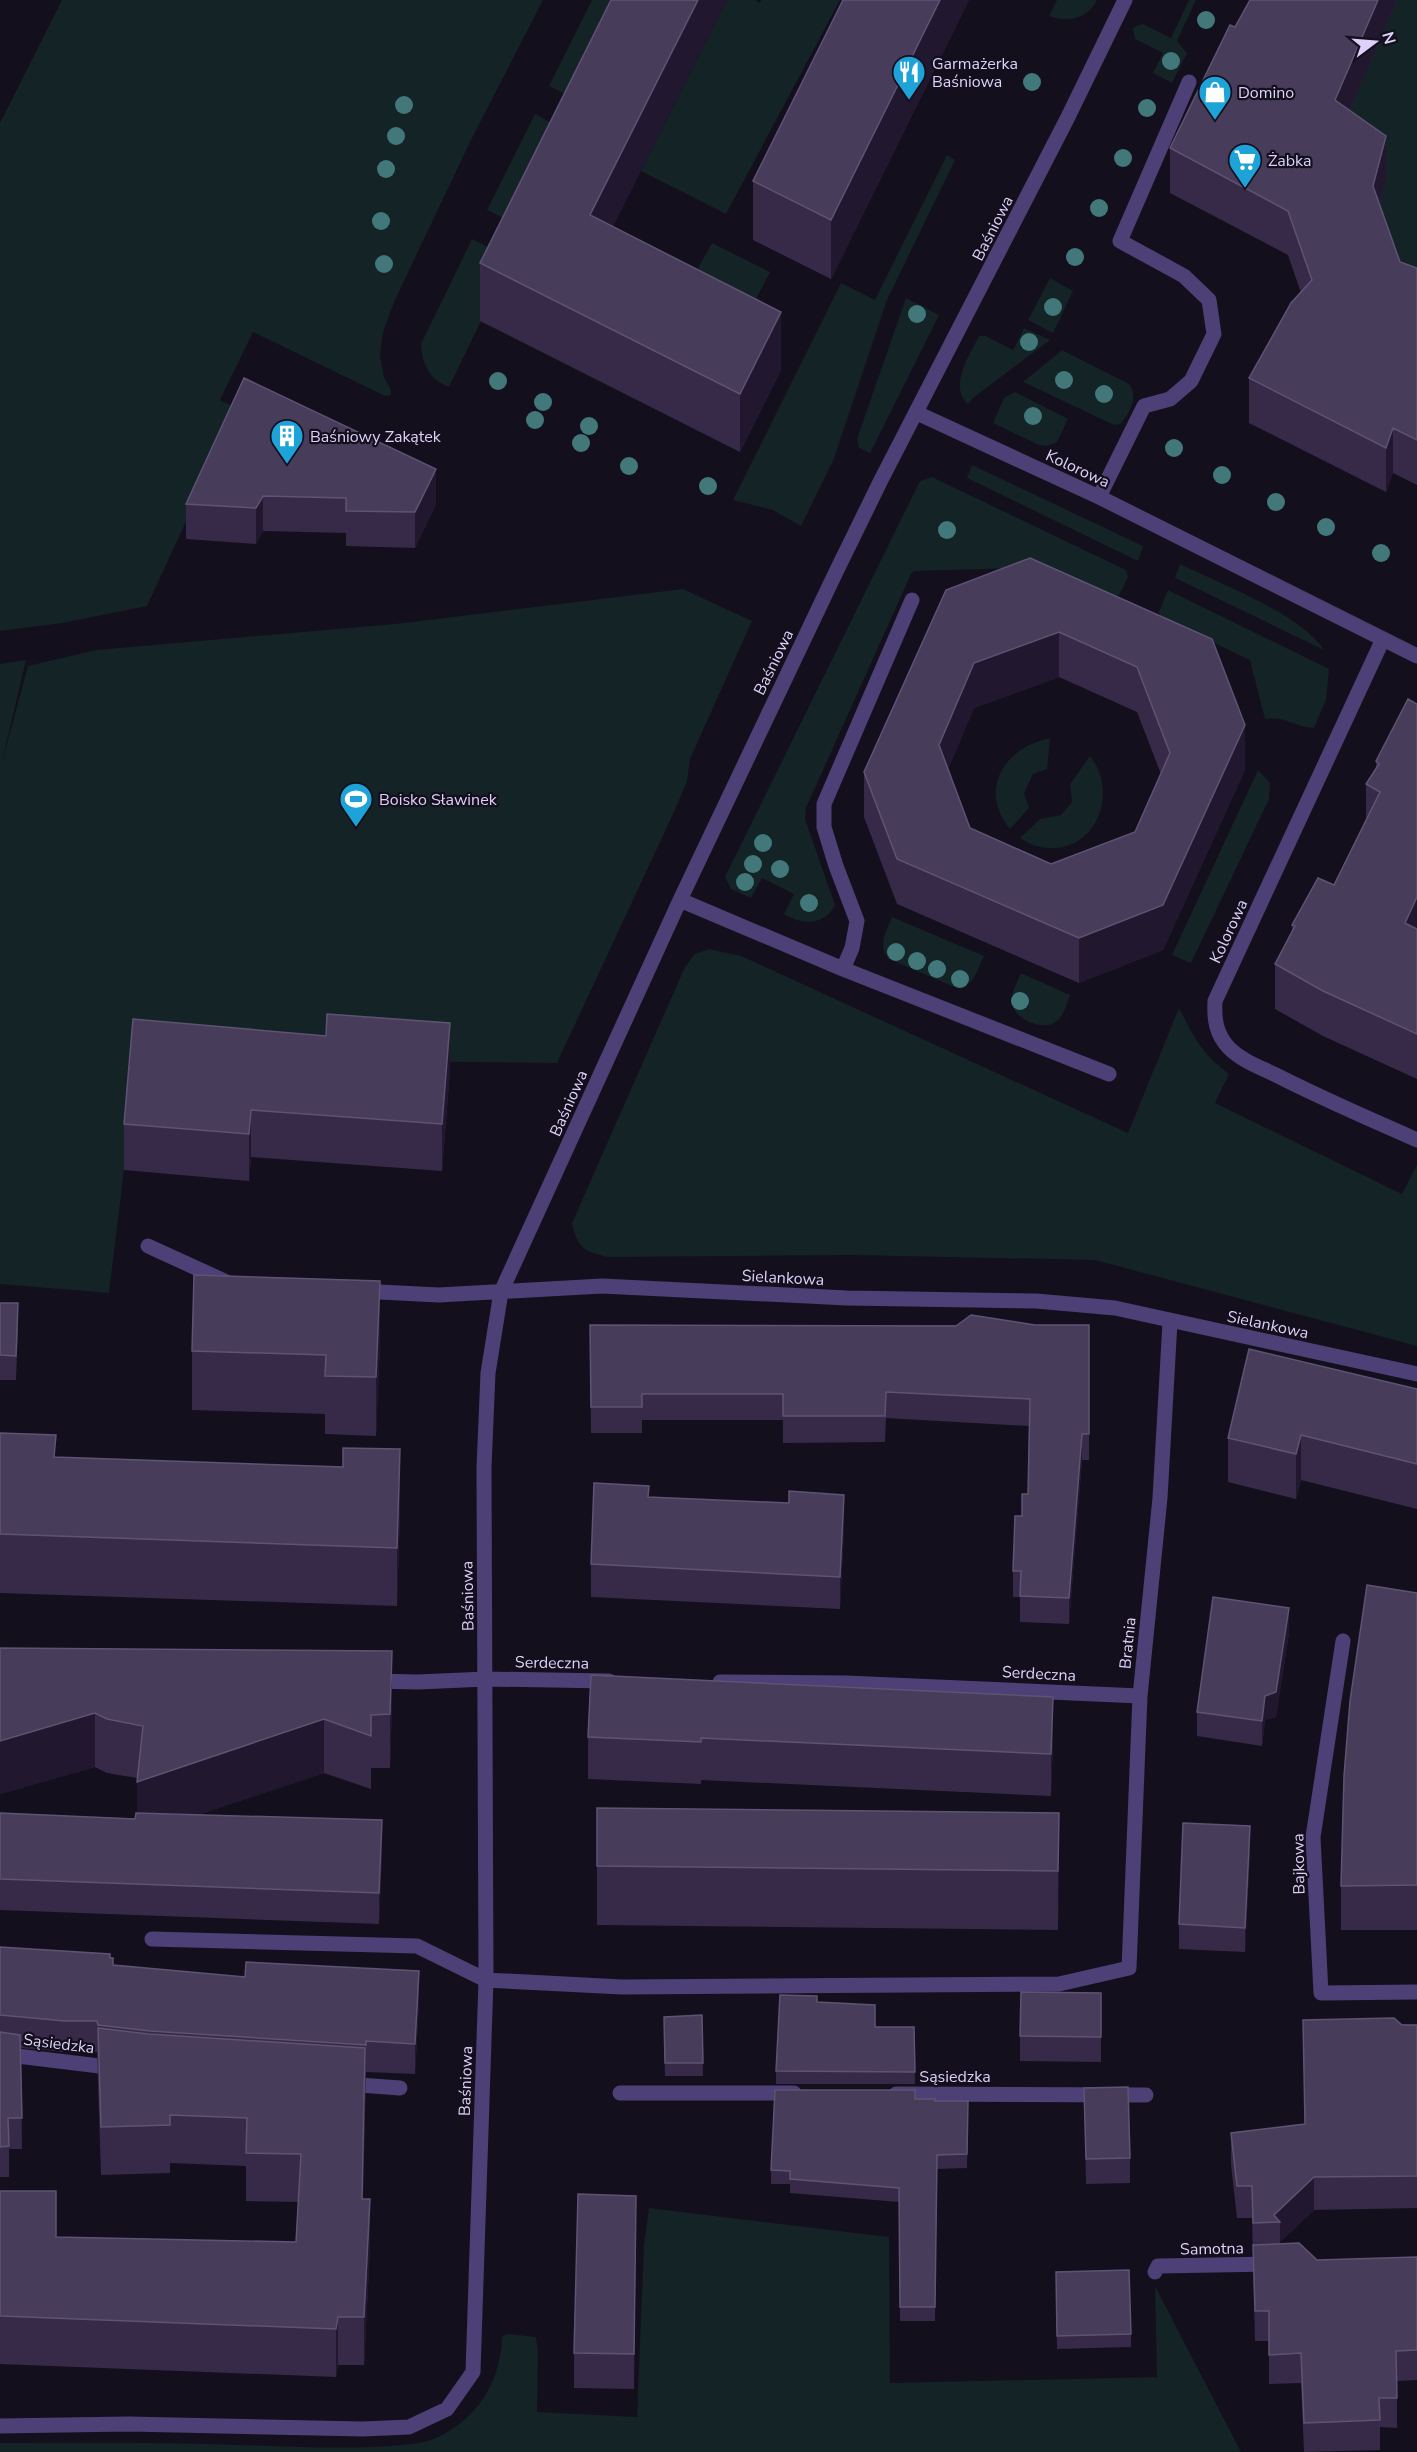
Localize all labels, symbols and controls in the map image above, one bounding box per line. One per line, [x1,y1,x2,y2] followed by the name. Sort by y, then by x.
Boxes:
[1345,12,1405,72] north arrow
[1376,29,1401,47] text: N
[932,53,1018,93] place label: Garmażerka Baśniowa
[891,54,927,101] restaurant icon: Garmażerka Baśniowa
[1197,74,1233,121] shop icon: Domino
[1238,82,1294,104] place label: Domino
[1227,142,1263,189] supermarket icon: Żabka
[1268,150,1311,172] place label: Żabka
[967,192,1019,265] street label: Baśniowa
[269,418,305,465] building icon: Baśniowy Zakątek
[310,426,442,448] place label: Baśniowy Zakątek
[1042,444,1113,493] street label: Kolorowa
[749,626,799,699] street label: Baśniowa
[338,781,374,828] sports icon: Boisko Sławinek
[379,789,498,811] place label: Boisko Sławinek
[1204,896,1253,967] street label: Kolorowa
[545,1067,593,1140] street label: Baśniowa
[741,1265,825,1291] street label: Sielankowa
[1225,1306,1311,1344] street label: Sielankowa
[456,1561,480,1631] street label: Baśniowa
[1114,1616,1142,1670] street label: Bratnia
[515,1651,589,1675] street label: Serdeczna
[1001,1661,1077,1687] street label: Serdeczna
[1287,1833,1311,1895] street label: Bajkowa
[22,2029,96,2059] street label: Sąsiedzka
[454,2045,478,2117] street label: Baśniowa
[919,2066,991,2088] street label: Sąsiedzka
[1180,2237,1244,2261] street label: Samotna

